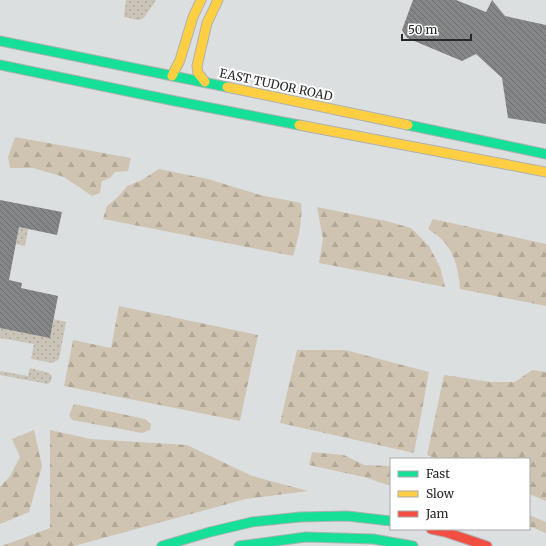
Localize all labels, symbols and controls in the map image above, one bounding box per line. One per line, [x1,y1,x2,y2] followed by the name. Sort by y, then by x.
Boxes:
[402,16,471,42] scale bar
[408,22,437,37] text: 50 m
[218,65,334,104] street label: EAST TUDOR ROAD
[390,458,530,530] legend
[426,466,450,481] text: Fast
[426,486,455,501] text: Slow
[425,506,449,521] text: Jam

